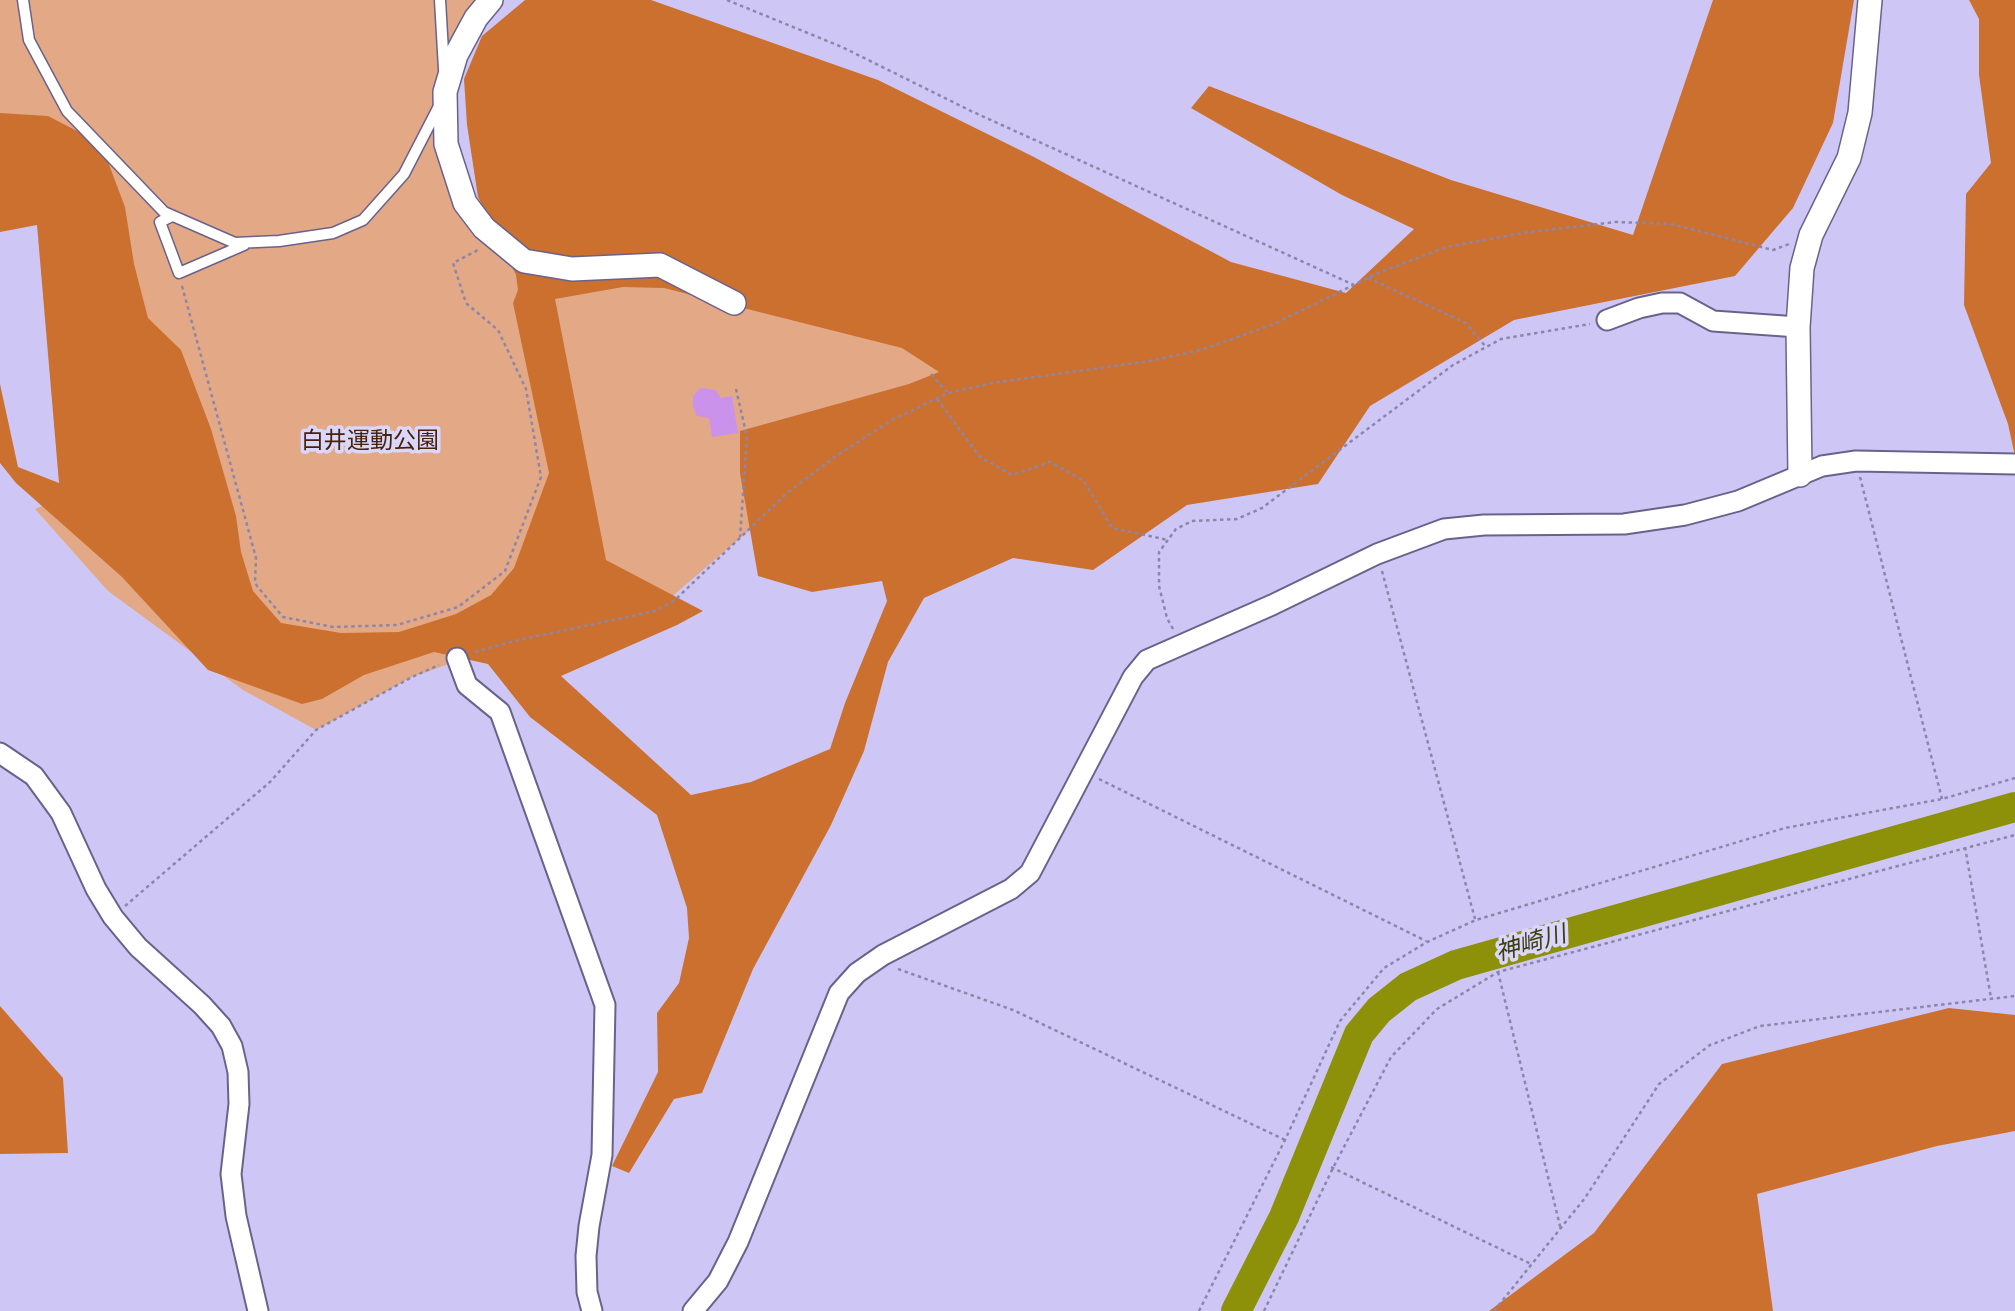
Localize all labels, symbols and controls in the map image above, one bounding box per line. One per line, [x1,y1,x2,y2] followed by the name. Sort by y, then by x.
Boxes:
[301,427,439,455] park label: 白井運動公園
[1492,920,1570,968] water label: 神崎川

